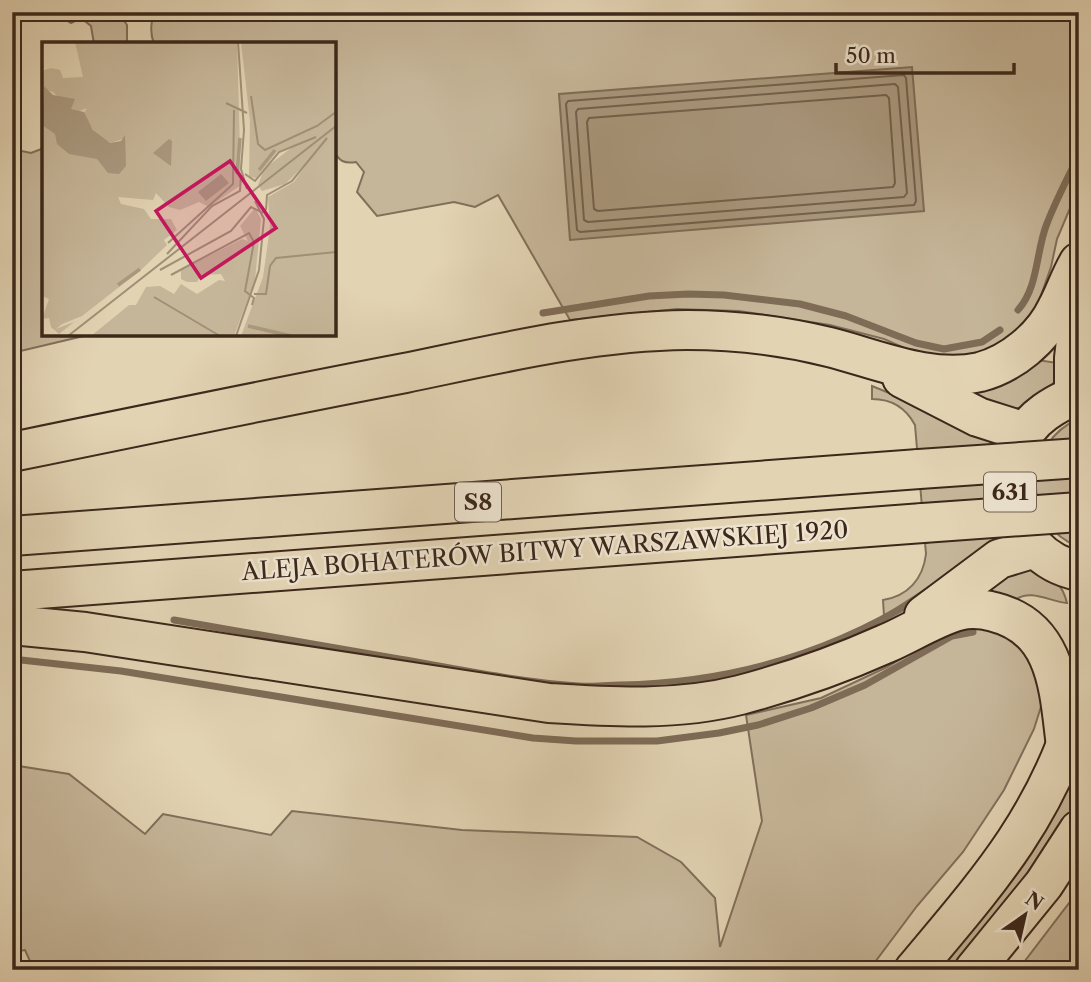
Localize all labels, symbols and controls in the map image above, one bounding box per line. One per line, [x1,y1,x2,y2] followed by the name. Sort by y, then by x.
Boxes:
[836,32,1014,76] scale bar
[42,42,336,336] inset map
[846,43,896,68] text: 50 m
[984,472,1036,512] road number: 631
[455,482,501,522] road number: S8
[240,514,849,586] street label: ALEJA BOHATERÓW BITWY WARSZAWSKIEJ 1920
[990,880,1060,950] north arrow
[1021,887,1048,915] text: N

